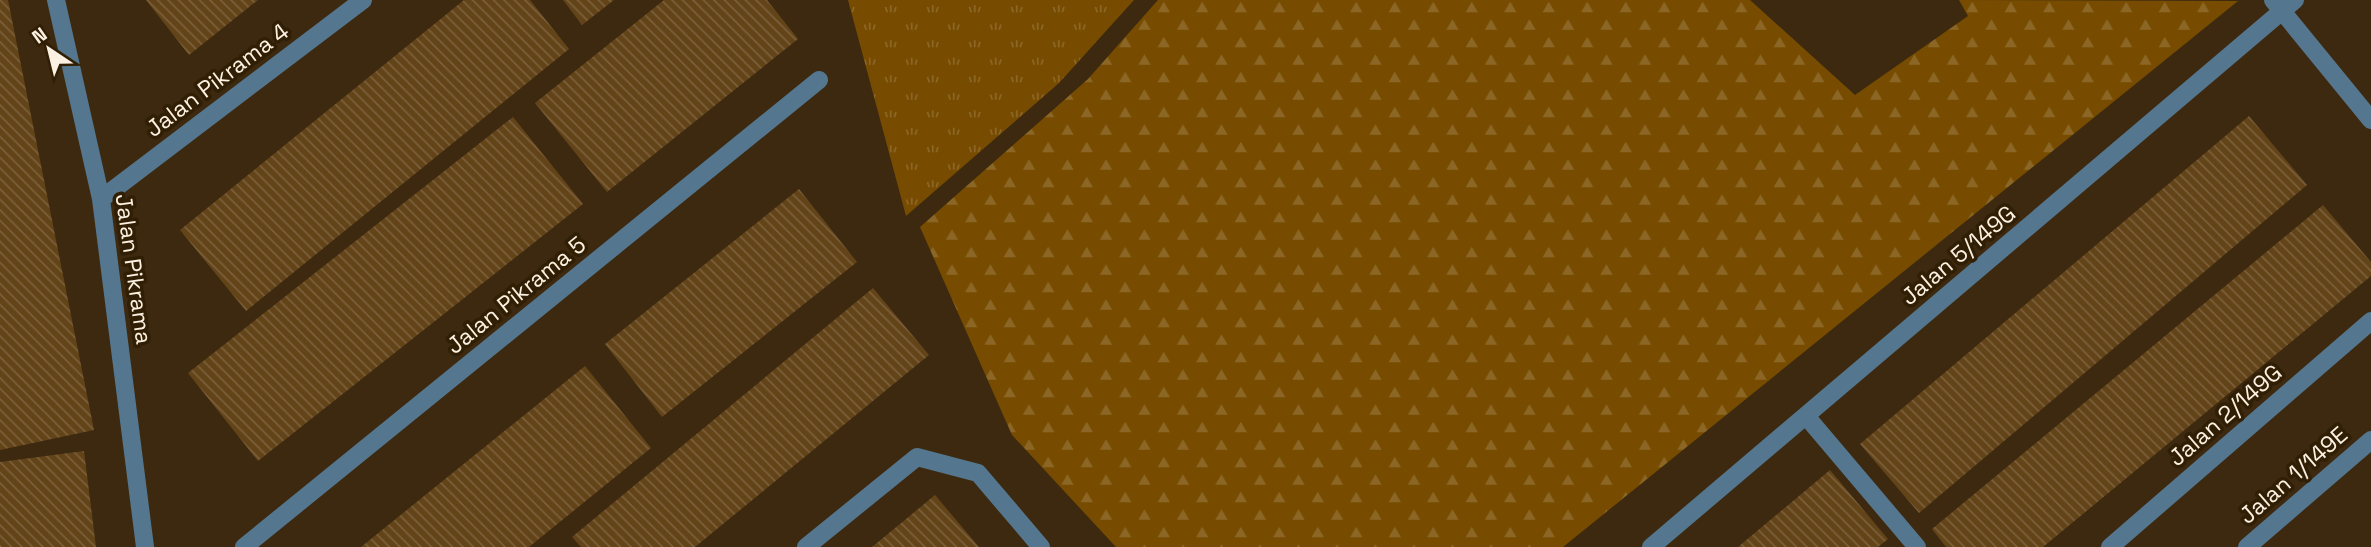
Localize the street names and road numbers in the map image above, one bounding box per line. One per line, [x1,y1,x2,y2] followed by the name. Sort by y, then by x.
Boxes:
[139,16,295,144] street label: Jalan Pikrama 4
[109,192,159,346] street label: Jalan Pikrama
[1894,198,2022,312] street label: Jalan 5/149G
[440,229,592,361] street label: Jalan Pikrama 5
[2162,357,2288,473] street label: Jalan 2/149G
[2232,420,2354,530] street label: Jalan 1/149E

